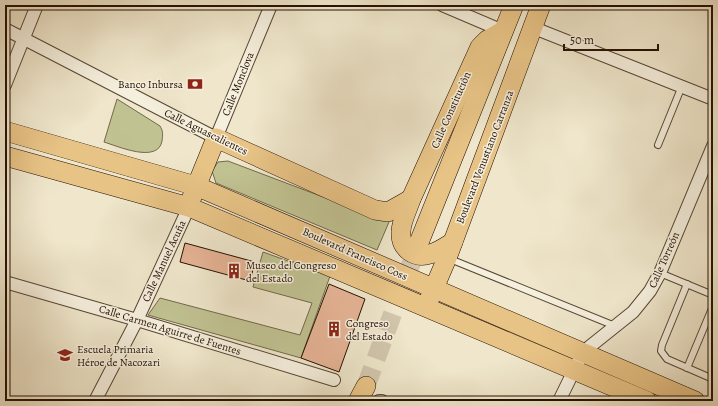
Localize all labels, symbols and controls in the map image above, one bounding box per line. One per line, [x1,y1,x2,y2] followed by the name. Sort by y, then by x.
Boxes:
[564,26,658,52] scale bar
[570,32,594,48] text: 50 m
[218,49,258,118] street label: Calle Monclova
[427,69,475,151] street label: Calle Constituciôn
[186,75,204,93] bank icon: Banco Inbursa
[118,77,184,92] place label: Banco Inbursa
[453,87,518,226] street label: Boulevard Venustiano Carranza
[162,105,250,159] street label: Calle Aguascalientes
[138,217,190,304] street label: Calle Manuel Acuña
[300,224,410,284] street label: Boulevard Francisco Coss
[645,230,683,290] street label: Calle Torreón
[246,258,337,286] place label: Museo del Congreso del Estado
[225,262,243,280] building icon: Museo del Congreso del Estado
[97,301,243,359] street label: Calle Carmen Aguirre de Fuentes
[346,316,393,344] place label: Congreso del Estado
[325,320,343,338] building icon: Congreso del Estado
[77,342,160,370] place label: Escuela Primaria Héroe de Nacozari
[56,346,74,364] school or university icon: Escuela Primaria Héroe de Nacozari

